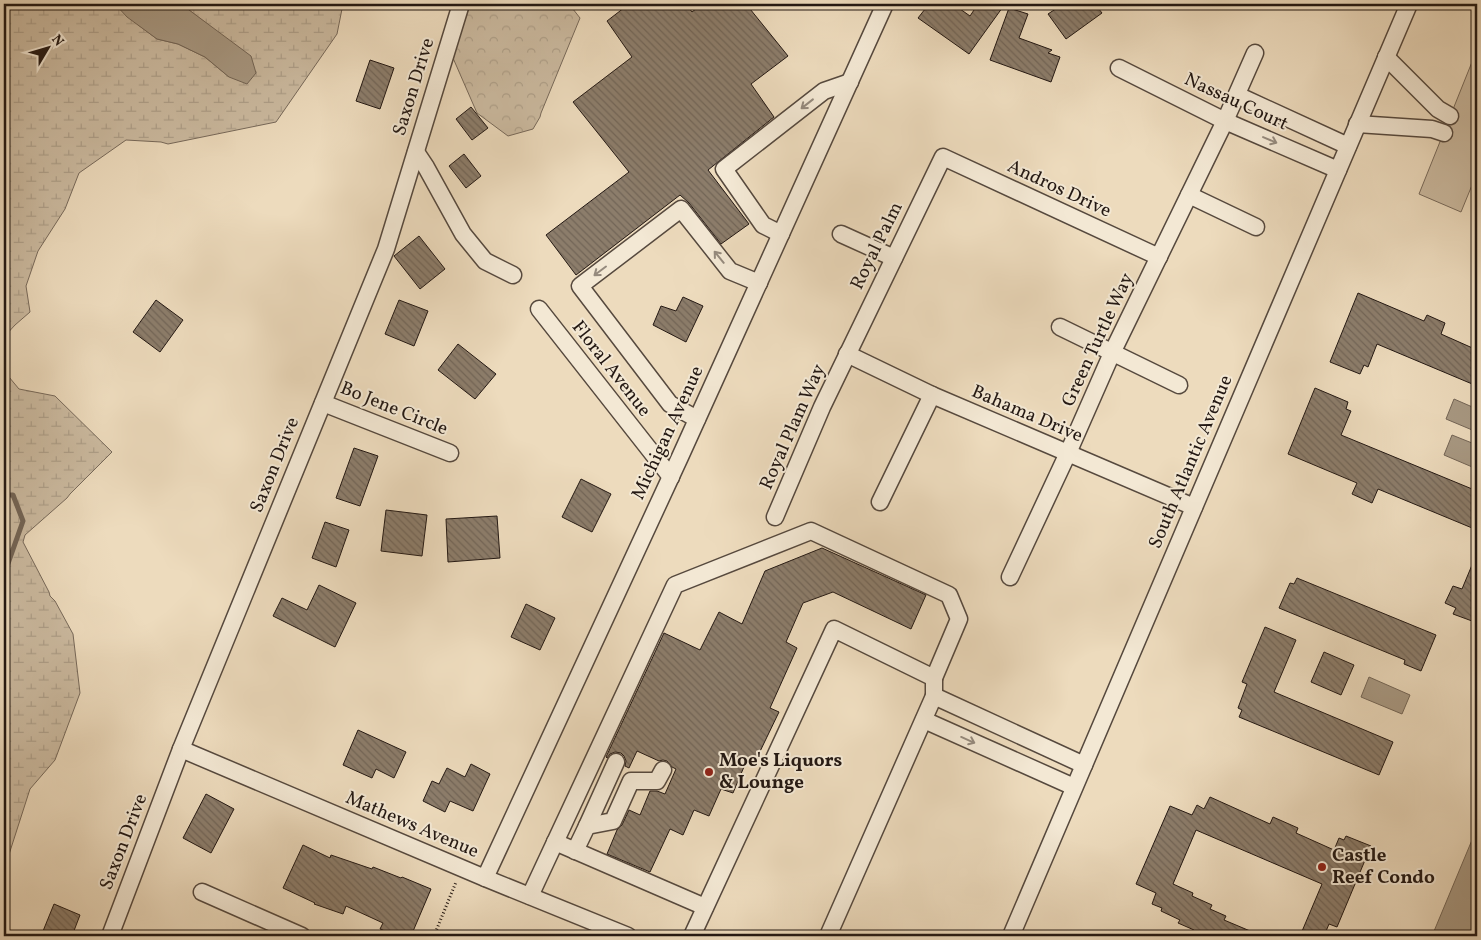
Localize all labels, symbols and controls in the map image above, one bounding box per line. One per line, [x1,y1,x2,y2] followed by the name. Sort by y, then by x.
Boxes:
[22,22,72,72] north arrow
[46,31,68,51] text: N
[387,35,441,139] street label: Saxon Drive
[1180,67,1292,138] street label: Nassau Court
[801,99,814,110] one-way arrow
[1262,136,1277,146] one-way arrow
[1003,154,1115,224] street label: Andros Drive
[845,198,910,294] street label: Royal Palm
[713,251,724,264] one-way arrow
[594,265,607,276] one-way arrow
[1056,269,1140,411] street label: Green Turtle Way
[565,315,657,423] street label: Floral Avenue
[754,360,832,494] street label: Royal Plam Way
[626,362,710,504] street label: Michigan Avenue
[1143,371,1239,553] street label: South Atlantic Avenue
[336,376,452,442] street label: Bo Jene Circle
[967,379,1087,449] street label: Bahama Drive
[244,413,306,517] street label: Saxon Drive
[960,735,975,745] one-way arrow
[719,748,843,796] place label: Moe's Liquors & Lounge
[703,766,715,778] marker: Moe's Liquors & Lounge
[341,785,483,865] street label: Mathews Avenue
[94,790,154,894] street label: Saxon Drive
[1332,843,1435,891] place label: Castle Reef Condo
[1316,861,1328,873] marker: Castle Reef Condo

